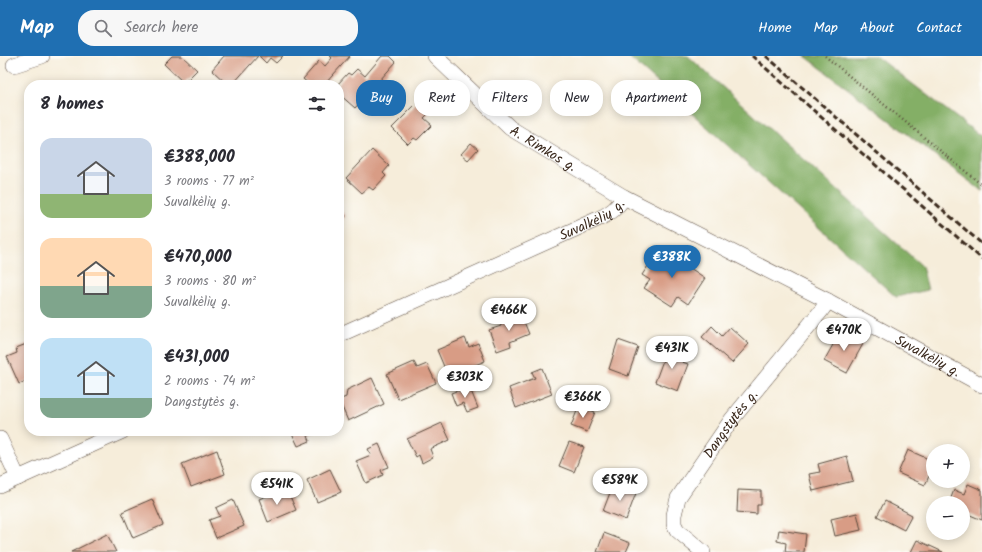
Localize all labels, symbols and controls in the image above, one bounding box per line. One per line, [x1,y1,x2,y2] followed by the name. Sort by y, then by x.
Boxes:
[78,10,358,46] search box
[20,13,54,43] text: Map
[124,16,198,40] text: Search here
[92,17,114,39] icon: search
[758,17,792,39] text: Home
[814,17,838,39] text: Map
[860,17,894,39] text: About
[916,17,962,39] text: Contact
[356,80,406,116] chip: Buy
[414,80,470,116] chip: Rent
[478,80,542,116] chip: Filters
[550,80,603,116] chip: New
[611,80,701,116] chip: Apartment
[40,91,104,118] text: 8 homes
[306,93,328,115] icon: filters
[505,120,581,178] street label: A. Rimkos g.
[164,144,235,171] text: €388,000
[72,154,120,202] icon: home
[164,171,254,192] text: 3 rooms · 77 m²
[164,192,231,213] text: Suvalkėlių g.
[556,195,631,247] street label: Suvalkėlių g.
[164,244,231,271] text: €470,000
[644,245,700,279] pin: €388K
[653,247,691,268] text: €388K
[72,254,120,302] icon: home
[164,271,256,292] text: 3 rooms · 80 m²
[164,292,231,313] text: Suvalkėlių g.
[481,298,537,332] pin: €466K
[490,300,528,321] text: €466K
[816,318,872,352] pin: €470K
[826,320,862,341] text: €470K
[891,329,964,383] street label: Suvalkėlių g.
[644,336,700,370] pin: €431K
[655,338,689,359] text: €431K
[164,344,229,371] text: €431,000
[72,354,120,402] icon: home
[437,365,493,399] pin: €303K
[447,367,483,388] text: €303K
[164,371,255,392] text: 2 rooms · 74 m²
[555,385,611,419] pin: €366K
[698,385,764,463] street label: Dangstytės g.
[564,387,602,408] text: €366K
[164,392,239,413] text: Dangstytės g.
[926,444,970,540] map controls
[926,444,970,488] button: +
[592,468,648,502] pin: €589K
[602,470,638,491] text: €589K
[249,472,305,506] pin: €541K
[260,474,294,495] text: €541K
[926,496,970,540] button: −

